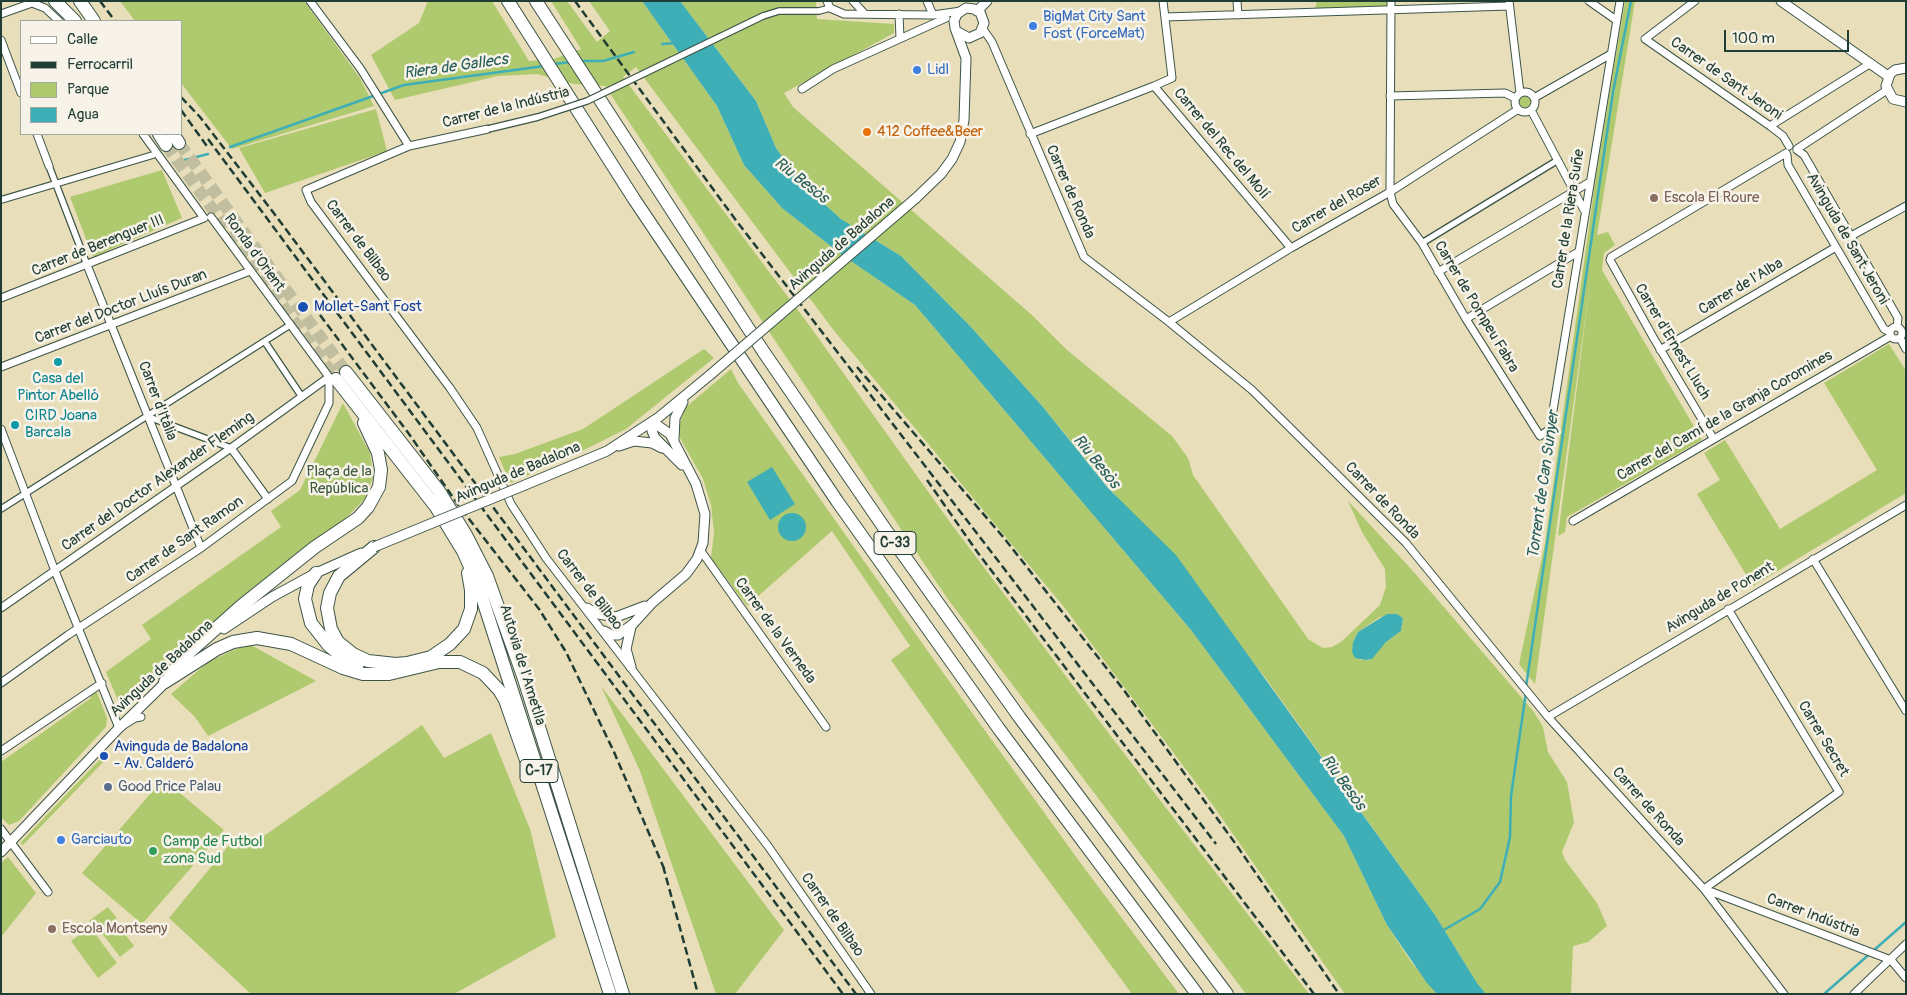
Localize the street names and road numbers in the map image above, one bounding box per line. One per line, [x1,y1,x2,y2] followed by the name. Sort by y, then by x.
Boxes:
[1667,34,1785,124] street label: Carrer de Sant Jeroni
[441,84,571,132] street label: Carrer de la Indústria
[1169,85,1273,203] street label: Carrer del Rec del Molí
[1041,143,1099,241] street label: Carrer de Ronda
[1549,148,1589,290] street label: Carrer de la Riera Suñe
[1802,170,1892,308] street label: Avinguda de Sant Jeroni
[1289,172,1385,238] street label: Carrer del Roser
[785,193,899,295] street label: Avinguda de Badalona
[321,196,395,286] street label: Carrer de Bilbao
[220,210,288,296] street label: Ronda d'Orient
[29,211,167,281] street label: Carrer de Berenguer III
[1430,238,1522,376] street label: Carrer de Pompeu Fabra
[1696,255,1786,319] street label: Carrer de l'Alba
[32,266,210,348] street label: Carrer del Doctor Lluís Duran
[1630,281,1714,403] street label: Carrer d'Ernest Lluch
[1614,347,1836,485] street label: Carrer del Camí de la Granja Coromines
[134,359,180,443] street label: Carrer d'Itàlia
[58,408,258,556] street label: Carrer del Doctor Alexander Fleming
[453,439,583,507] street label: Avinguda de Badalona
[1341,459,1423,543] street label: Carrer de Ronda
[123,493,247,587] street label: Carrer de Sant Ramon
[874,532,916,554] road number: C-33
[552,546,626,634] street label: Carrer de Bilbao
[1662,558,1778,638] street label: Avinguda de Ponent
[731,575,819,687] street label: Carrer de la Verneda
[495,602,549,728] street label: Autovia de l'Ametlla
[107,617,217,721] street label: Avinguda de Badalona
[1793,698,1853,780] street label: Carrer Secret
[520,759,558,782] road number: C-17
[1608,764,1688,850] street label: Carrer de Ronda
[797,870,867,960] street label: Carrer de Bilbao
[1764,890,1862,942] street label: Carrer Indústria

